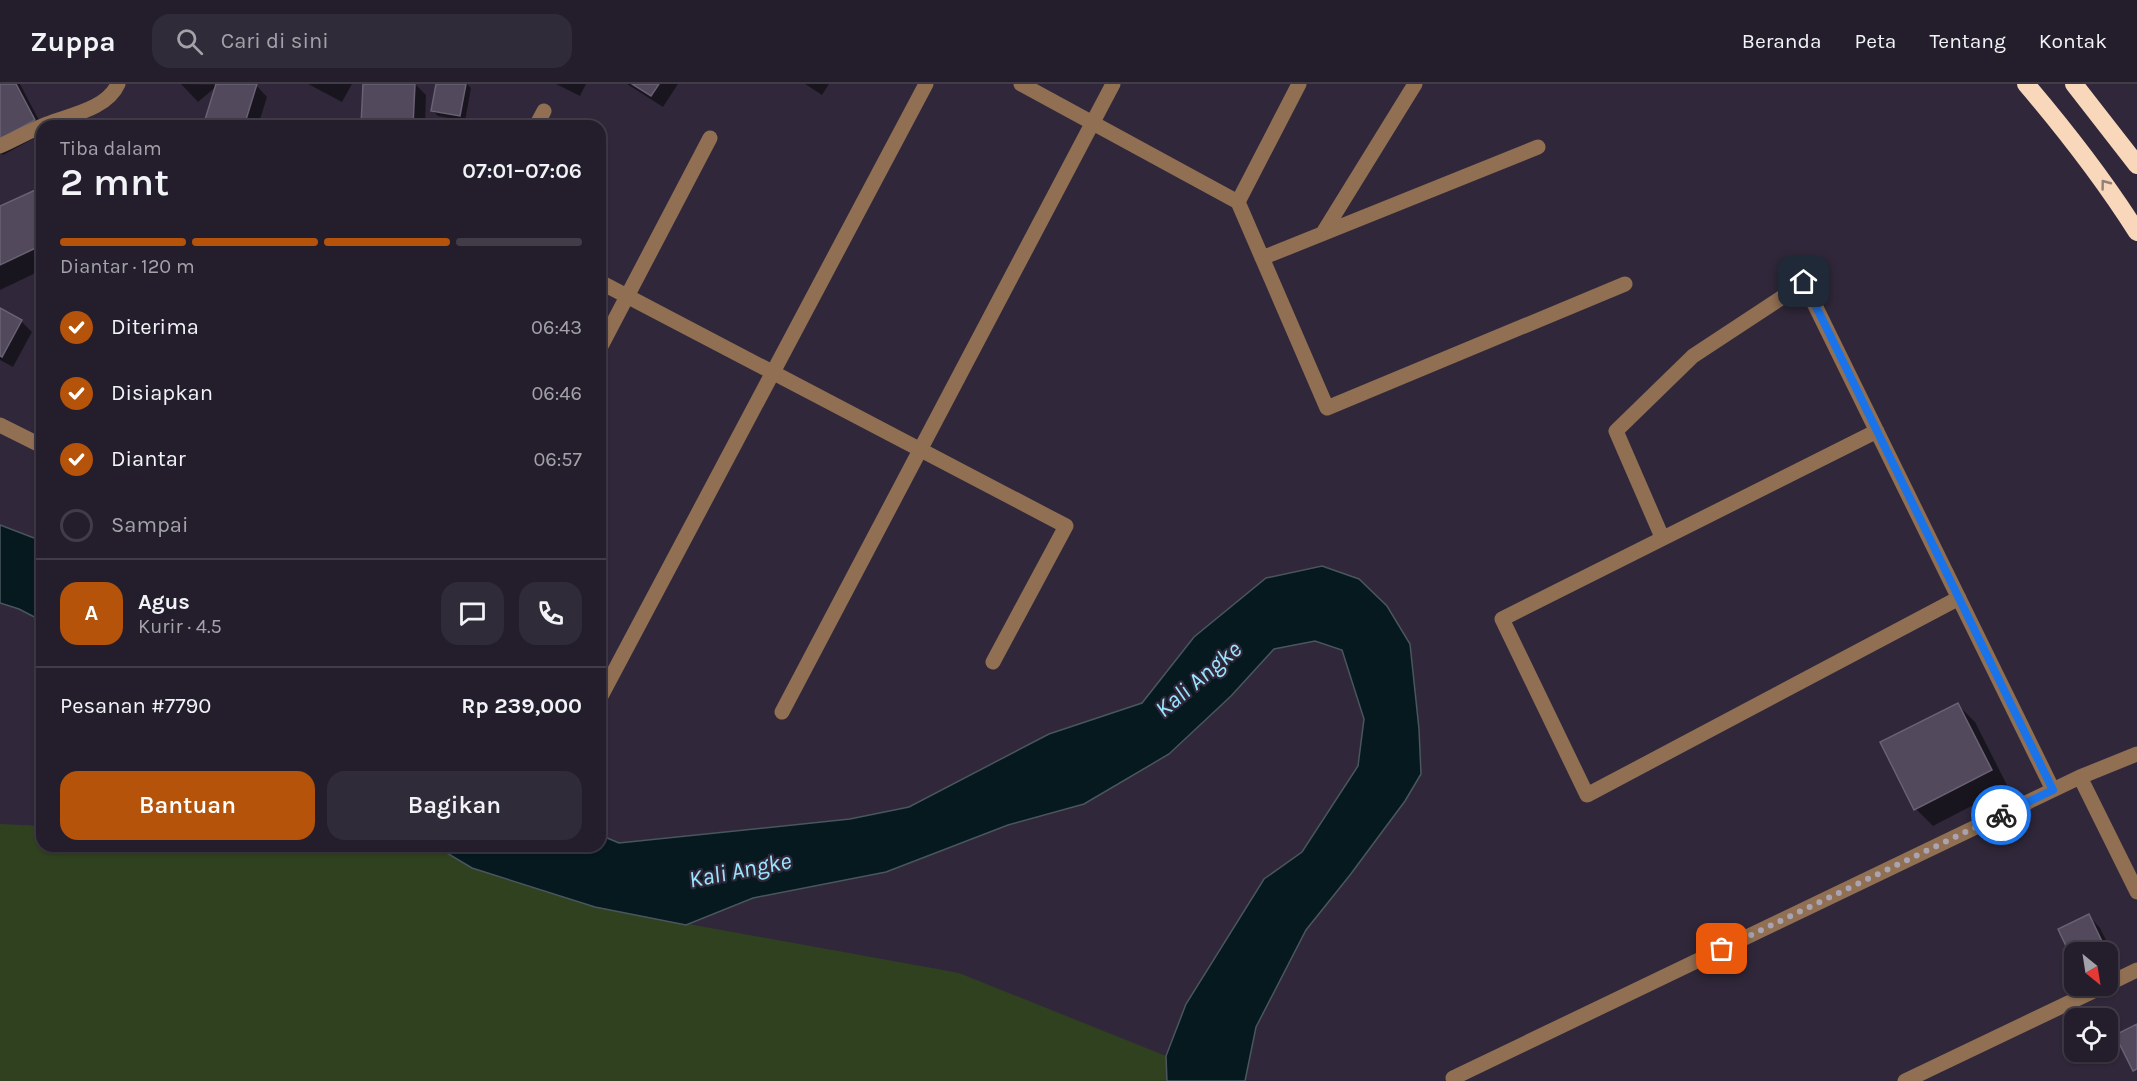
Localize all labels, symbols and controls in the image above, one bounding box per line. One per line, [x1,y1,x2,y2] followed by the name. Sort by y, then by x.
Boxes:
[152,14,572,68] search box
[30,25,116,58] text: Zuppa
[173,25,206,58] icon: search
[221,28,329,54] text: Cari di sini
[1742,29,1822,53] text: Beranda
[1855,29,1896,53] text: Peta
[1929,29,2006,53] text: Tentang
[2039,29,2107,53] text: Kontak
[60,137,162,160] text: Tiba dalam
[462,158,582,184] text: 07:01–07:06
[60,159,169,205] text: 2 mnt
[2101,179,2112,190] one-way arrow
[60,255,195,278] text: Diantar · 120 m
[1778,256,1829,307] pin
[1787,265,1820,298] icon: home
[60,311,93,344] icon: check
[111,314,199,340] text: Diterima
[531,316,582,339] text: 06:43
[60,377,93,410] icon: check
[111,380,213,406] text: Disiapkan
[531,382,582,405] text: 06:46
[60,443,93,476] icon: check
[111,446,186,472] text: Diantar
[533,448,582,471] text: 06:57
[111,512,189,538] text: Sampai
[441,582,504,645] button: chat
[519,582,582,645] button: phone
[138,589,190,615] text: Agus
[85,600,98,626] text: A
[138,615,222,638] text: Kurir · 4.5
[1149,635,1247,723] water label: Kali Angke
[60,693,211,719] text: Pesanan #7790
[461,693,582,719] text: Rp 239,000
[60,771,315,840] button: Bantuan
[327,771,582,840] button: Bagikan
[1971,785,2031,845] courier
[1985,799,2018,832] icon: bike
[686,846,794,894] water label: Kali Angke
[1696,923,1747,974] pin
[1705,932,1738,965] icon: bag
[2064,942,2118,996] north arrow
[2064,942,2118,1062] map controls
[2064,1008,2118,1062] button: locate

